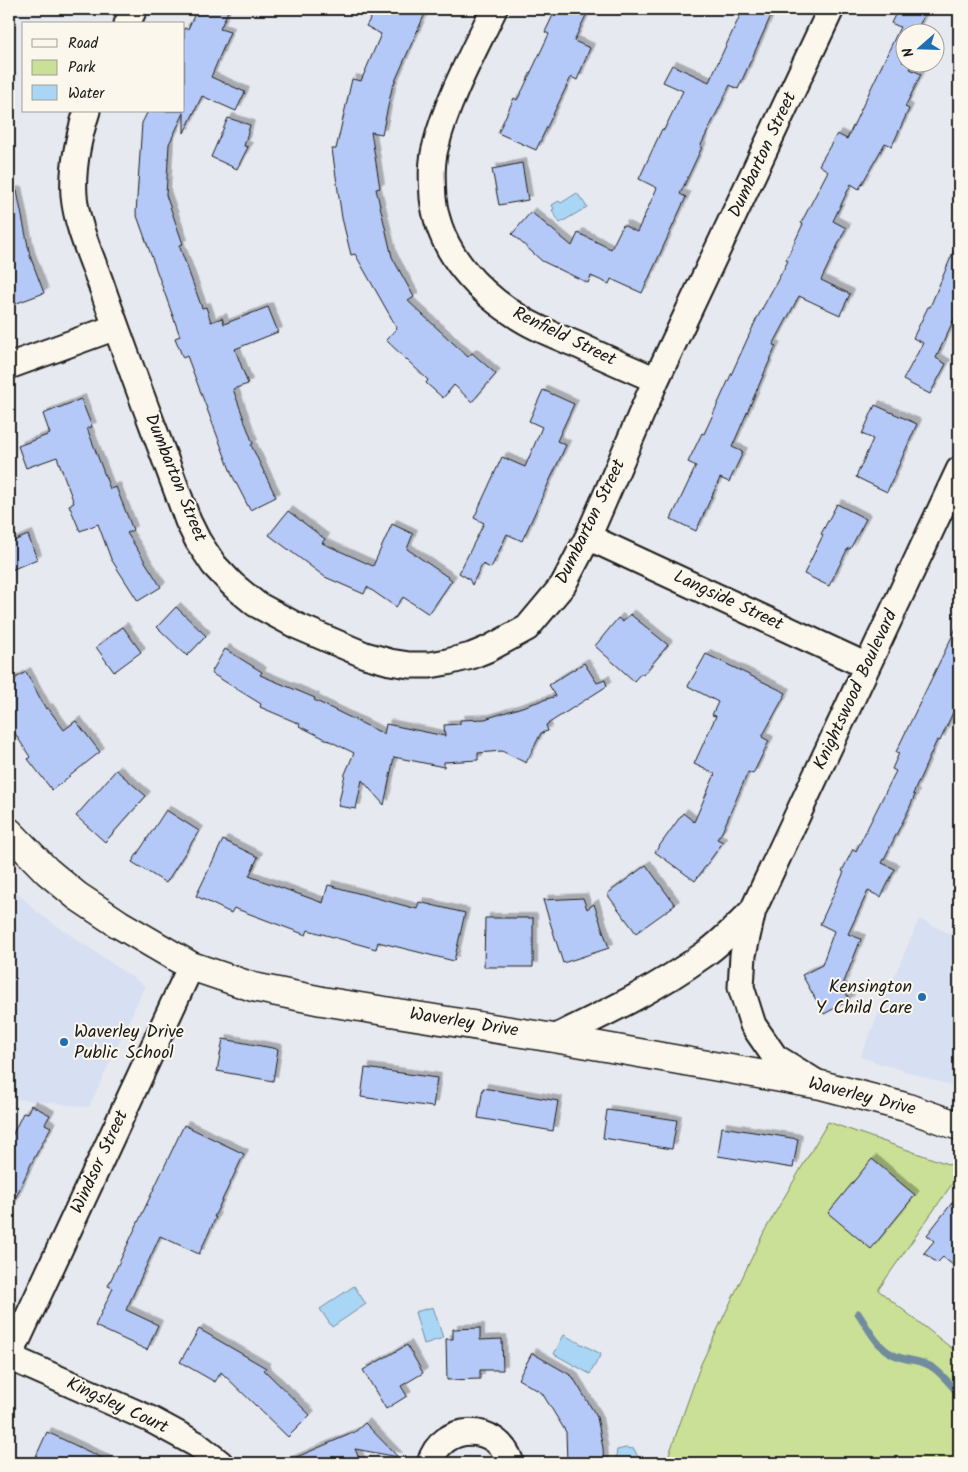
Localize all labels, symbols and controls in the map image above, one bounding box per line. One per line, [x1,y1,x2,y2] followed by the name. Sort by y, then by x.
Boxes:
[22,22,185,112] legend
[896,22,946,72] north arrow
[68,32,99,56] text: Road
[897,44,921,60] text: N
[68,56,96,80] text: Park
[68,82,105,106] text: Water
[721,86,805,223] street label: Dumbarton Street
[507,299,622,375] street label: Renfield Street
[136,410,214,547] street label: Dumbarton Street
[548,454,634,589] street label: Dumbarton Street
[668,563,789,640] street label: Langside Street
[806,604,906,775] street label: Knightswood Boulevard
[816,973,912,1023] place label: Kensington Y Child Care
[916,991,928,1003] marker: Kensington Y Child Care
[407,1000,521,1046] street label: Waverley Drive
[74,1018,184,1068] place label: Waverley Drive Public School
[58,1036,70,1048] marker: Waverley Drive Public School
[805,1070,919,1124] street label: Waverley Drive
[63,1104,137,1219] street label: Windsor Street
[61,1370,174,1443] street label: Kingsley Court

